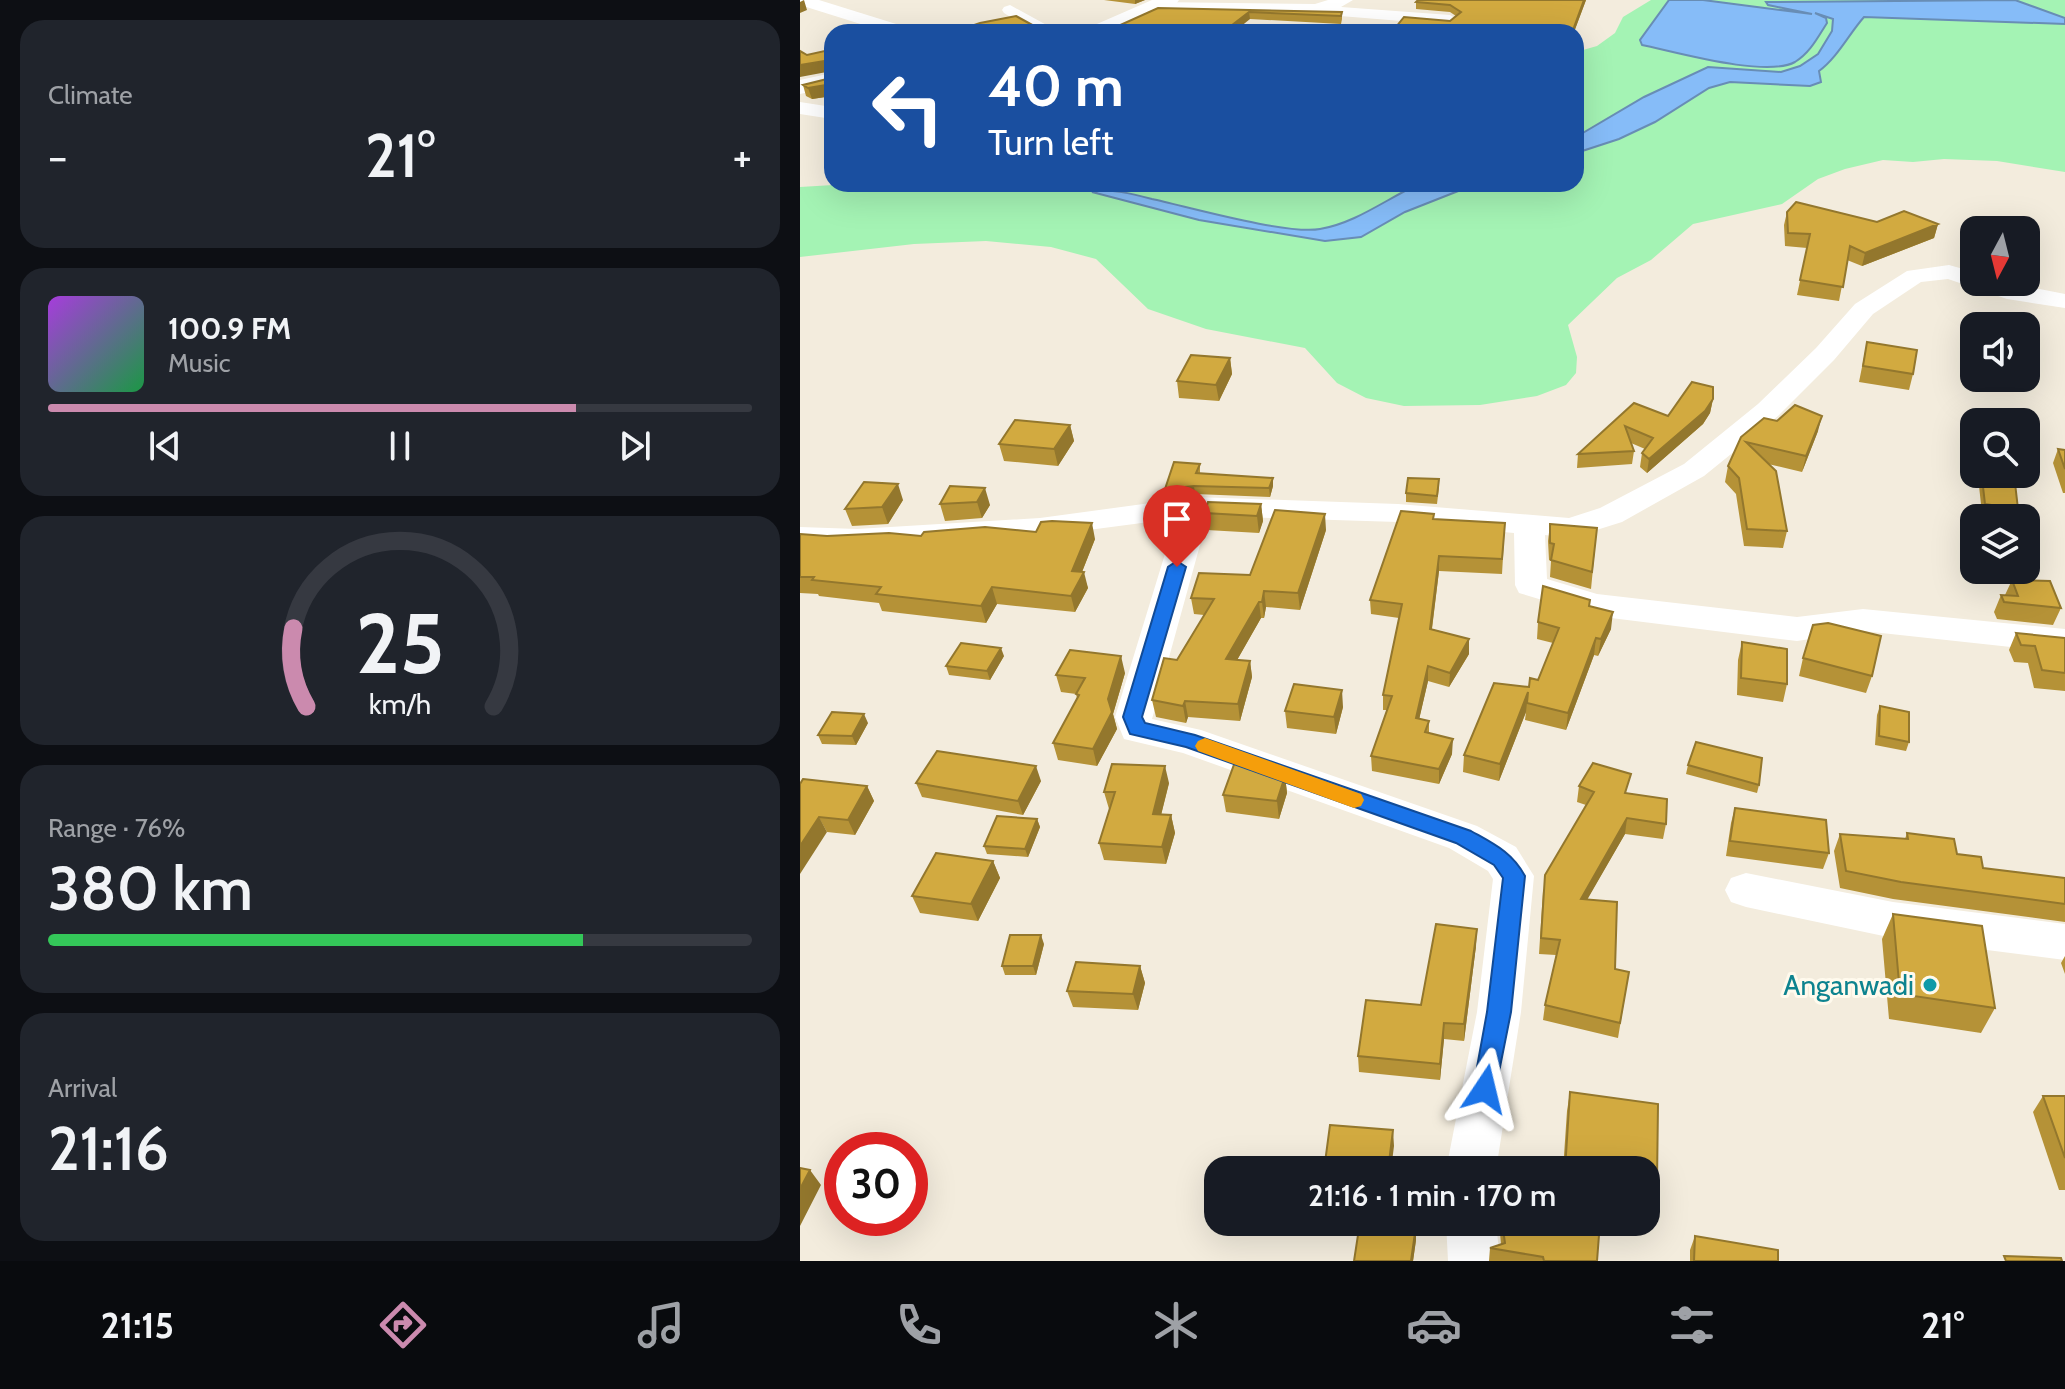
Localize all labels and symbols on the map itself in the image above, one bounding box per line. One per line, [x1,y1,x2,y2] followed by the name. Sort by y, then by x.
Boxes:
[1960,216,2040,296] north arrow
[1143,485,1211,567] pin
[1783,968,1914,1002] place label: Anganwadi
[1921,976,1939,994] marker: Anganwadi
[1443,1047,1527,1131] position arrow
[824,1132,928,1236] speed limit sign: 30

